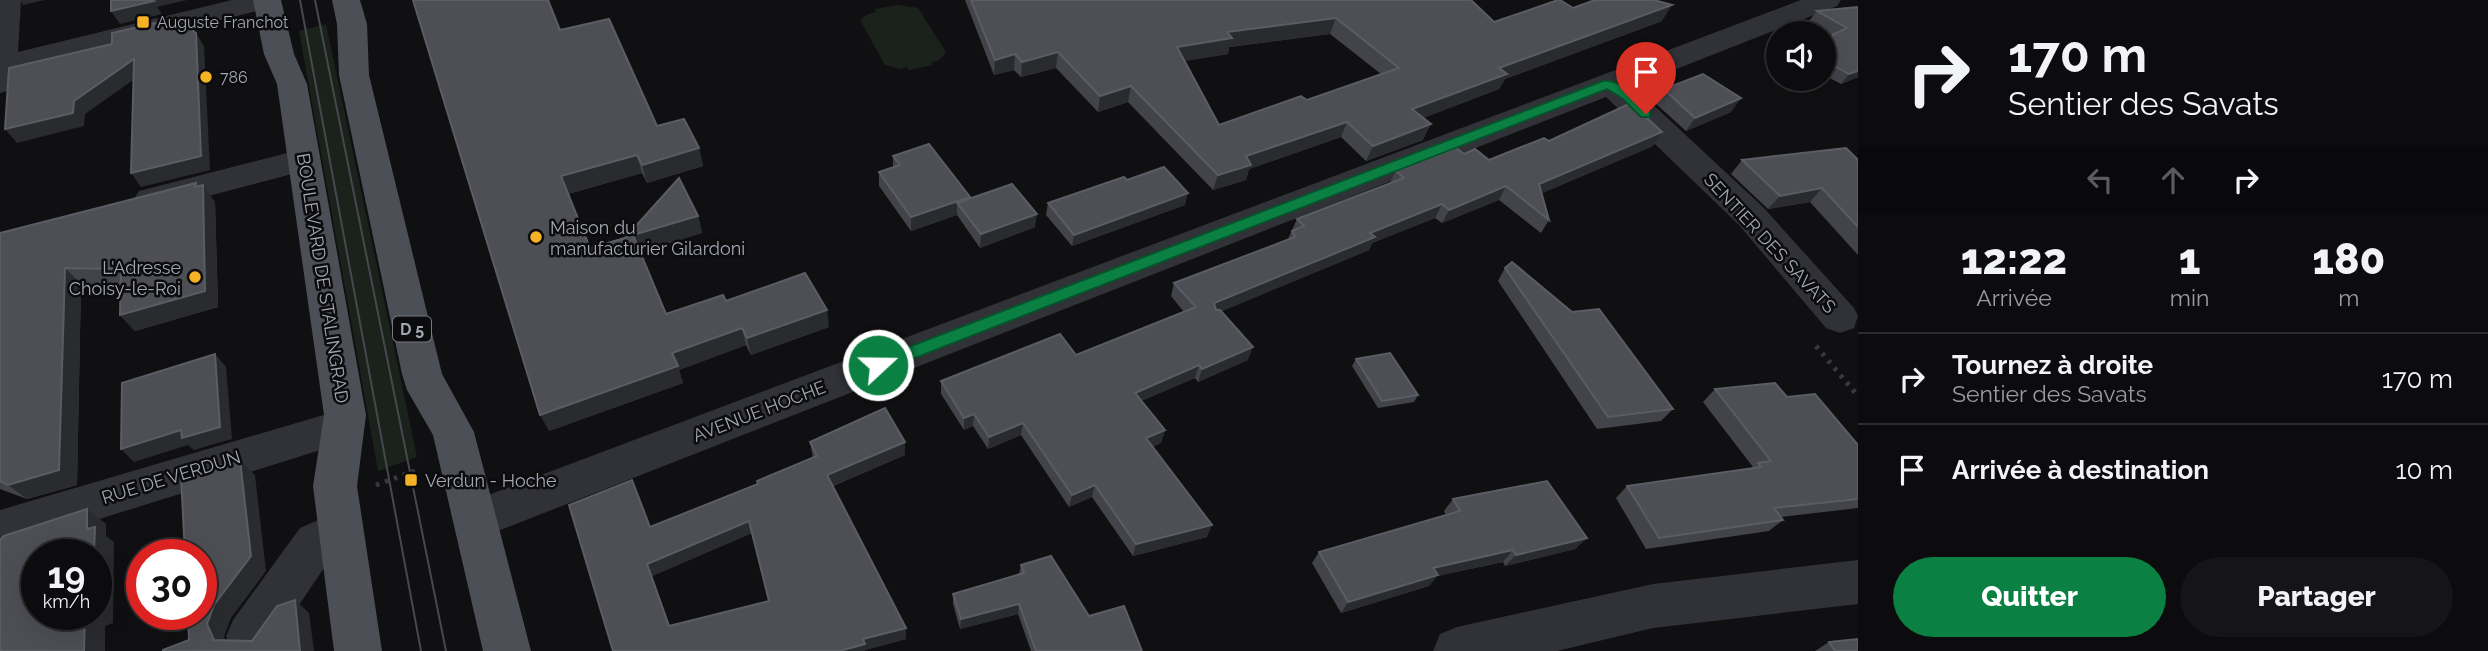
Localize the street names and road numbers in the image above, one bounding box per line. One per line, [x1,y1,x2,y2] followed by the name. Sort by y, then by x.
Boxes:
[293,151,353,405] street label: BOULEVARD DE STALINGRAD
[1700,169,1840,317] street label: SENTIER DES SAVATS
[393,316,431,342] road number: D 5
[690,376,828,446] street label: AVENUE HOCHE
[99,446,243,508] street label: RUE DE VERDUN

